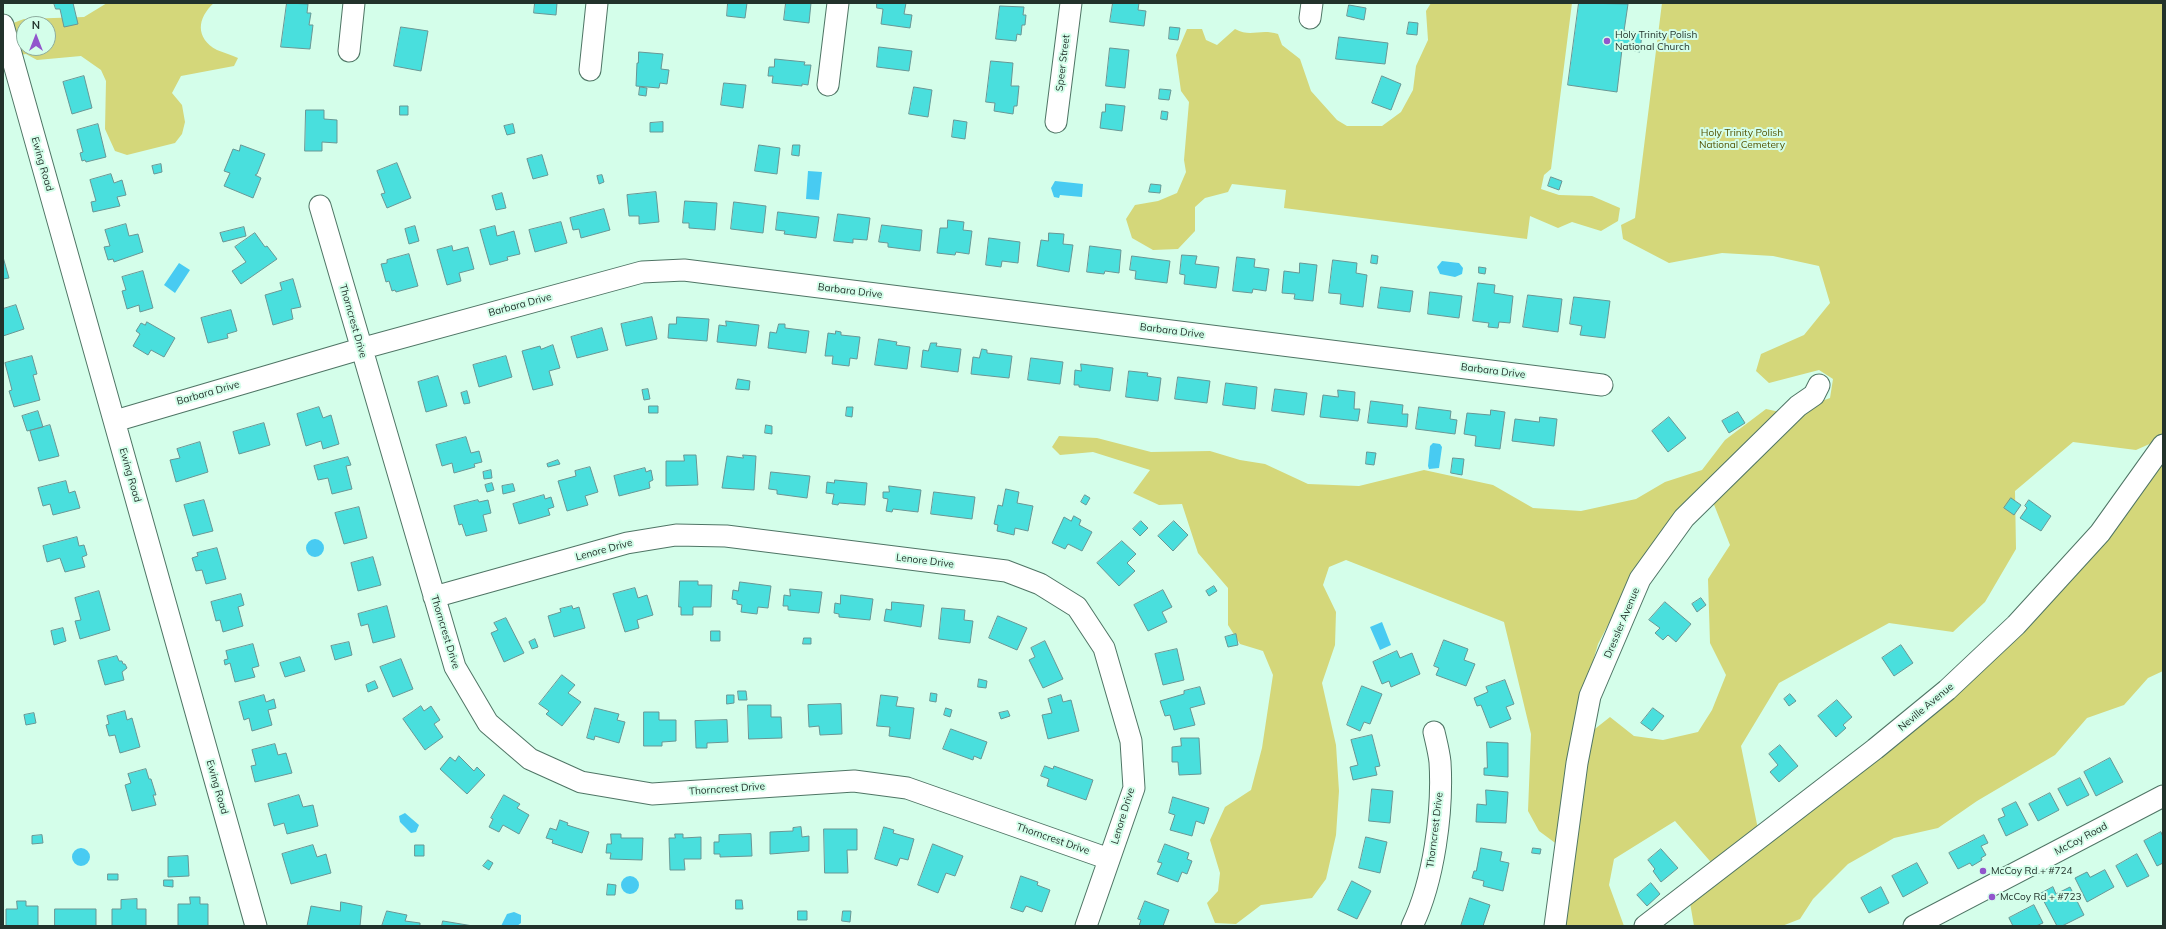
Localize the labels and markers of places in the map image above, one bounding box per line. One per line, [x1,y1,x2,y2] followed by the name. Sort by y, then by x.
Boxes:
[1615,29,1697,52] place label: Holy Trinity Polish National Church
[1602,36,1612,46] marker: Holy Trinity Polish National Church
[1991,865,2073,877] place label: McCoy Rd + #724
[1978,866,1988,876] marker: McCoy Rd + #724
[2000,891,2082,903] place label: McCoy Rd + #723
[1987,892,1997,902] marker: McCoy Rd + #723

